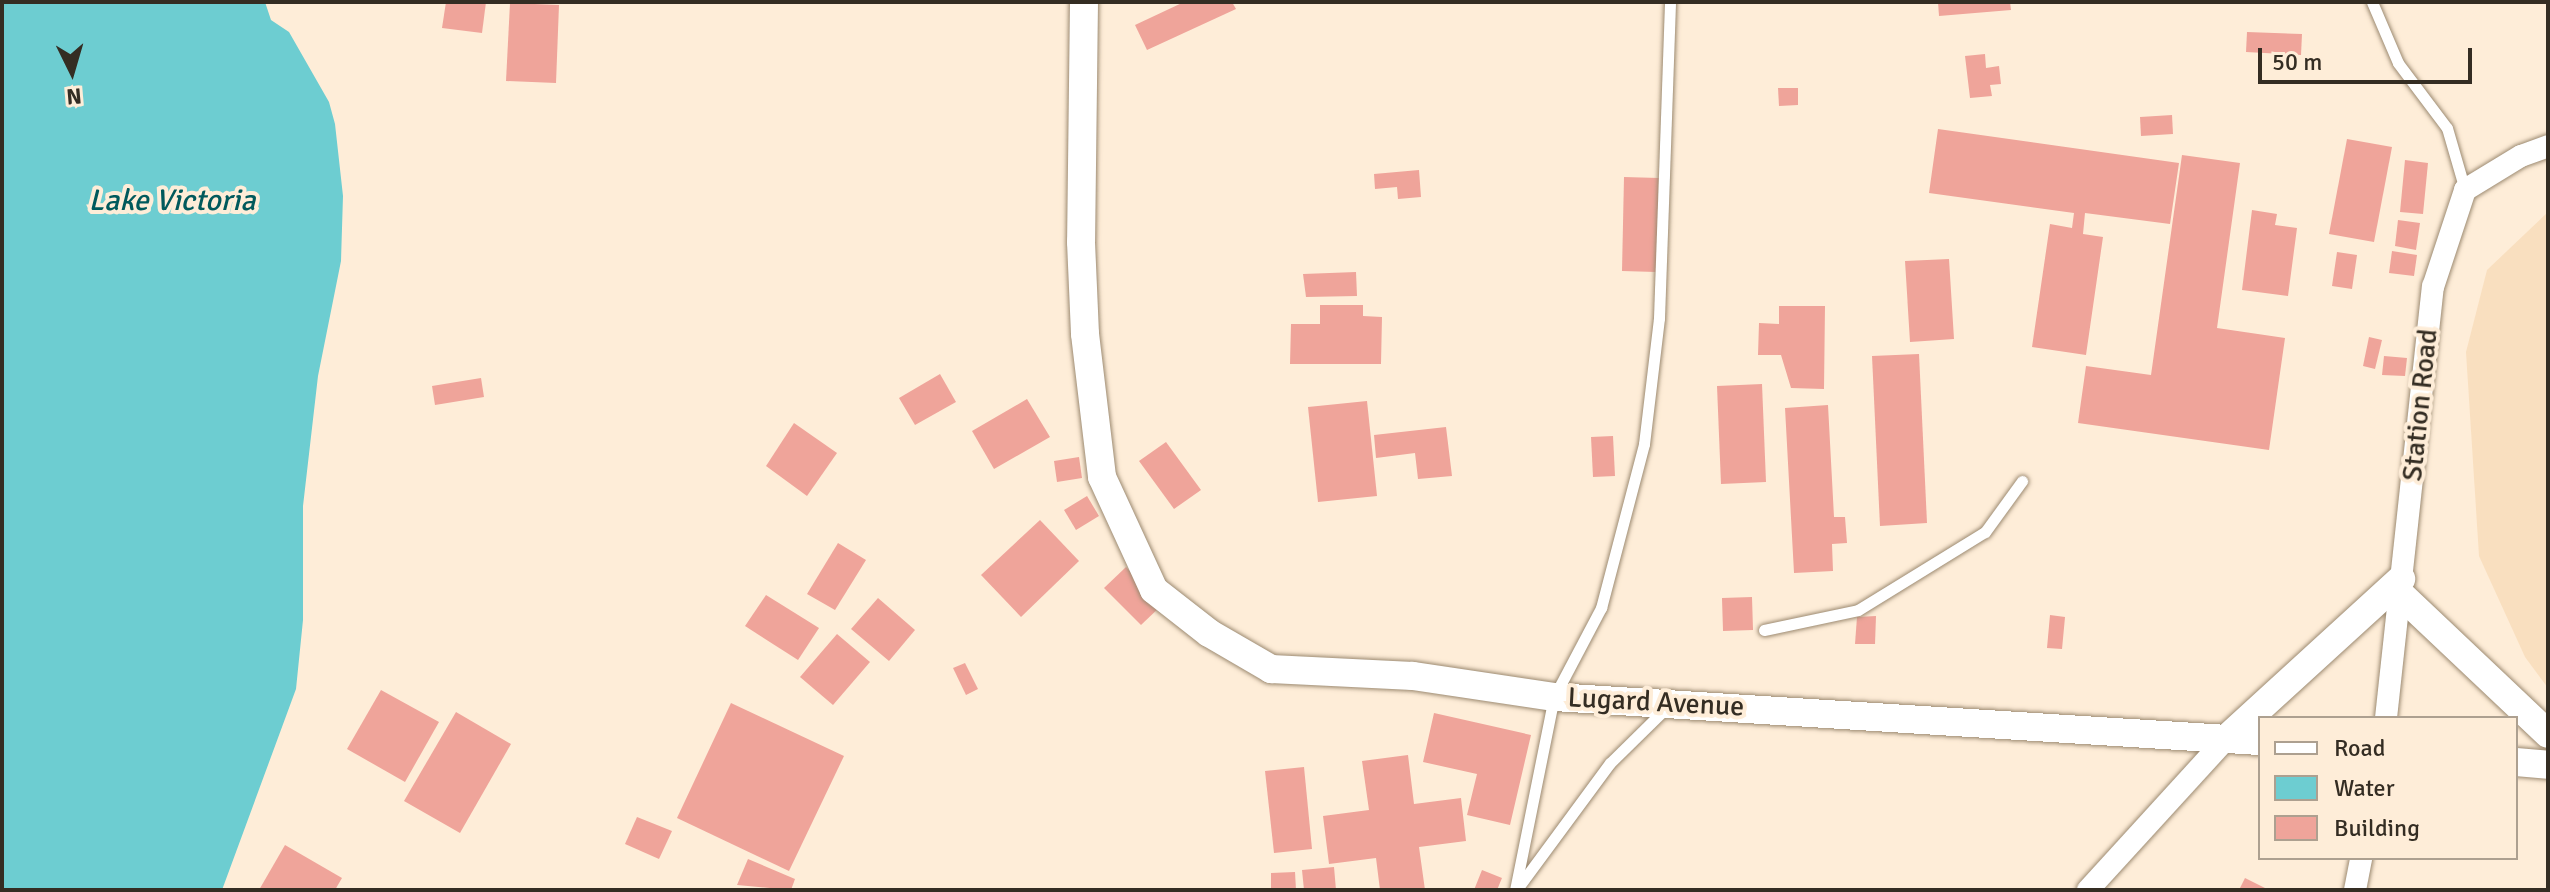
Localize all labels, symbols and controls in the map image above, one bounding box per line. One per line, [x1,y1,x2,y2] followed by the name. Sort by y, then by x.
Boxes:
[32,32,112,112] north arrow
[2262,32,2476,82] scale bar
[2272,47,2322,77] text: 50 m
[65,82,83,111] text: N
[89,183,255,219] water label: Lake Victoria
[2395,327,2445,483] street label: Station Road
[1567,681,1745,723] street label: Lugard Avenue
[2258,716,2518,860] legend
[2334,733,2385,763] text: Road
[2334,773,2394,803] text: Water
[2334,813,2420,843] text: Building

